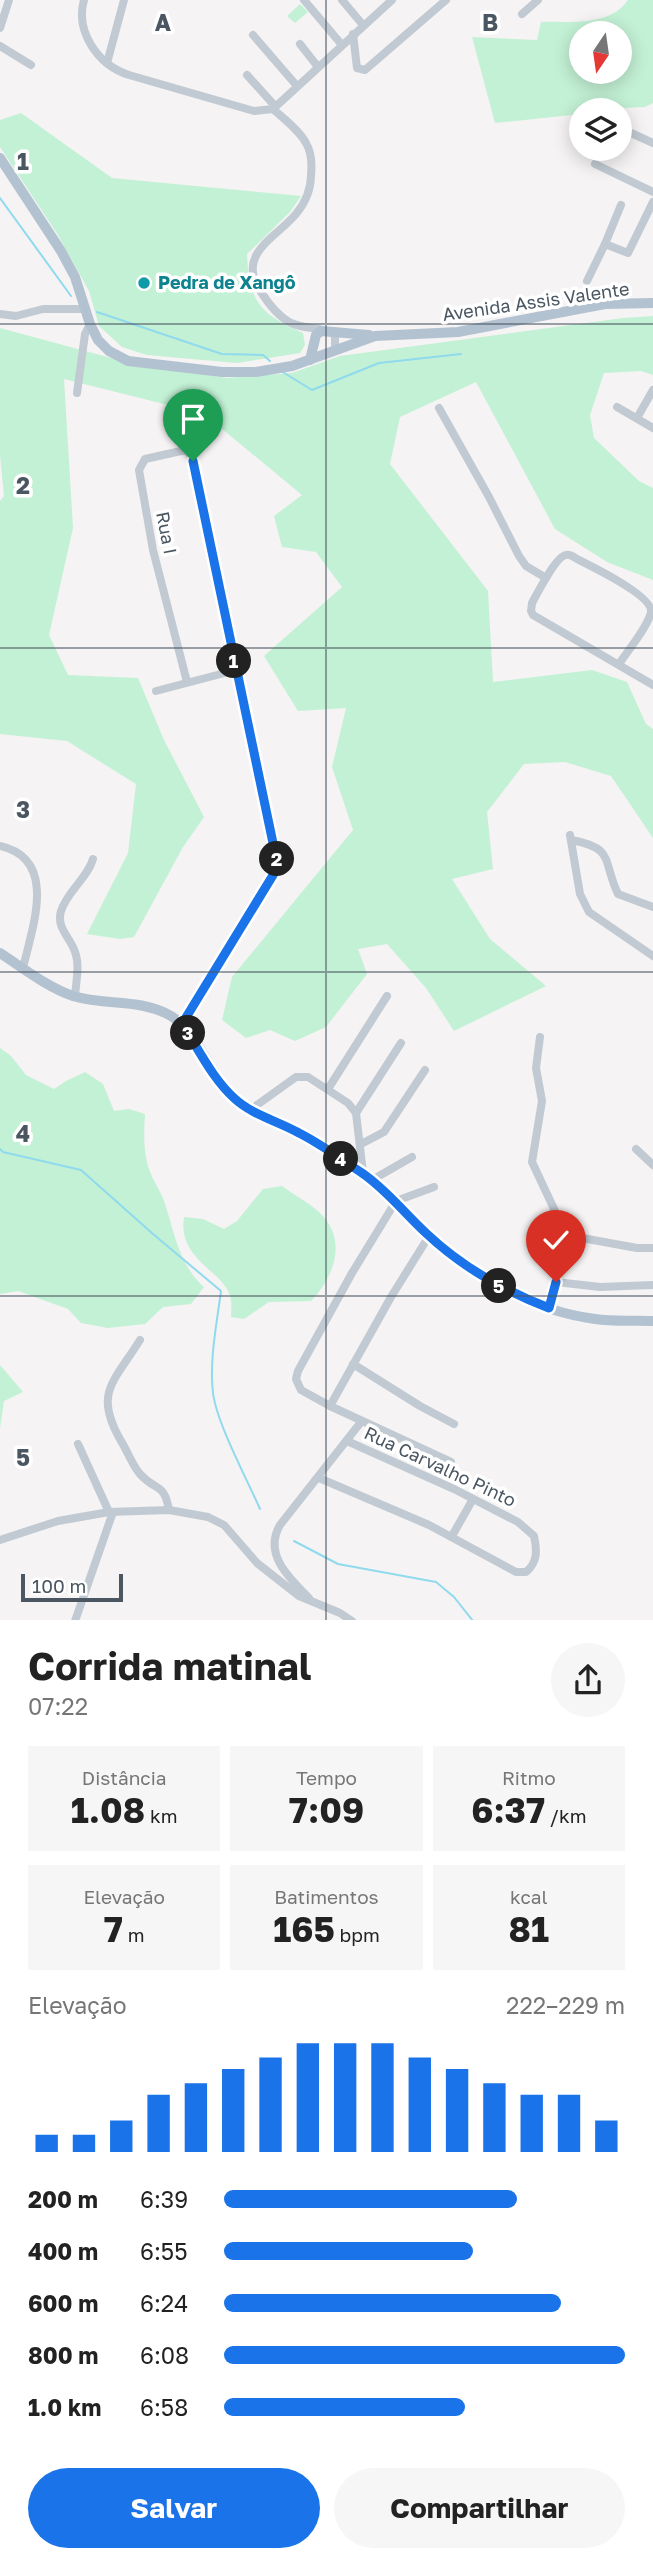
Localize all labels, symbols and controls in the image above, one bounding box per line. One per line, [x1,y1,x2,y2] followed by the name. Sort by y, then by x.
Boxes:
[155,8,172,36] text: A
[482,8,498,36] text: B
[569,21,632,84] north arrow
[569,21,632,161] map controls
[569,98,632,161] button: layers
[17,147,29,175] text: 1
[158,271,296,293] place label: Pedra de Xangô
[136,275,152,291] marker: Pedra de Xangô
[441,277,631,325] street label: Avenida Assis Valente
[163,389,223,461] pin
[174,400,212,438] icon: arrive
[16,471,30,499] text: 2
[152,510,182,556] street label: Rua I
[216,644,252,678] pin: 1
[229,649,238,672] text: 1
[16,795,30,823] text: 3
[260,842,294,876] pin: 2
[271,847,282,870] text: 2
[170,1016,206,1050] pin: 3
[182,1021,193,1044] text: 3
[16,1119,30,1147] text: 4
[324,1142,358,1176] pin: 4
[335,1147,346,1170] text: 4
[526,1210,586,1282] pin
[537,1221,575,1259] icon: check
[482,1268,516,1304] pin: 5
[493,1274,504,1297] text: 5
[361,1421,520,1511] street label: Rua Carvalho Pinto
[16,1443,30,1471] text: 5
[21,1572,122,1603] scale bar
[32,1574,86,1597] text: 100 m
[28,1643,311,1688] text: Corrida matinal
[551,1643,625,1717] button: share
[28,1692,88,1720] text: 07:22
[82,1766,167,1789] text: Distância
[296,1766,357,1789] text: Tempo
[502,1766,556,1789] text: Ritmo
[71,1789,145,1831] text: 1.08
[289,1789,364,1831] text: 7:09
[471,1789,545,1831] text: 6:37
[145,1804,178,1827] text: km
[545,1804,586,1827] text: /km
[83,1885,165,1908] text: Elevação
[274,1885,379,1908] text: Batimentos
[510,1885,548,1908] text: kcal
[104,1908,123,1950] text: 7
[273,1908,335,1950] text: 165
[509,1908,549,1950] text: 81
[123,1923,144,1946] text: m
[335,1923,380,1946] text: bpm
[28,1991,127,2019] text: Elevação
[506,1991,625,2019] text: 222–229 m
[28,2185,98,2213] text: 200 m
[140,2185,188,2213] text: 6:39
[28,2237,98,2265] text: 400 m
[140,2237,188,2265] text: 6:55
[28,2289,98,2317] text: 600 m
[140,2289,188,2317] text: 6:24
[28,2341,99,2369] text: 800 m
[140,2341,189,2369] text: 6:08
[28,2393,101,2421] text: 1.0 km
[140,2393,188,2421] text: 6:58
[28,2468,320,2548] button: Salvar
[334,2468,625,2548] button: Compartilhar

